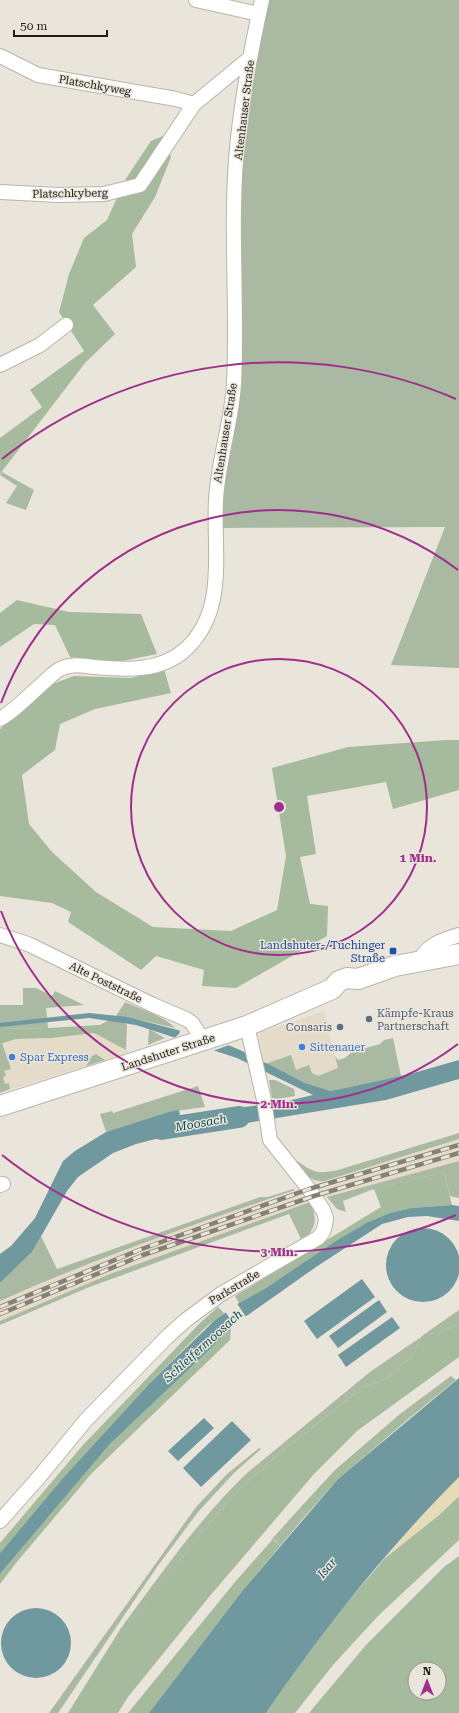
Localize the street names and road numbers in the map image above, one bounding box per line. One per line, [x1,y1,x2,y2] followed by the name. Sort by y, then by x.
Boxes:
[232,59,257,161] street label: Altenhauser Straße
[58,73,133,98] street label: Platschkyweg
[32,186,109,201] street label: Platschkyberg
[211,382,240,484] street label: Altenhauser Straße
[67,959,144,1006] street label: Alte Poststraße
[120,1031,217,1074] street label: Landshuter Straße
[207,1267,262,1308] street label: Parkstraße

